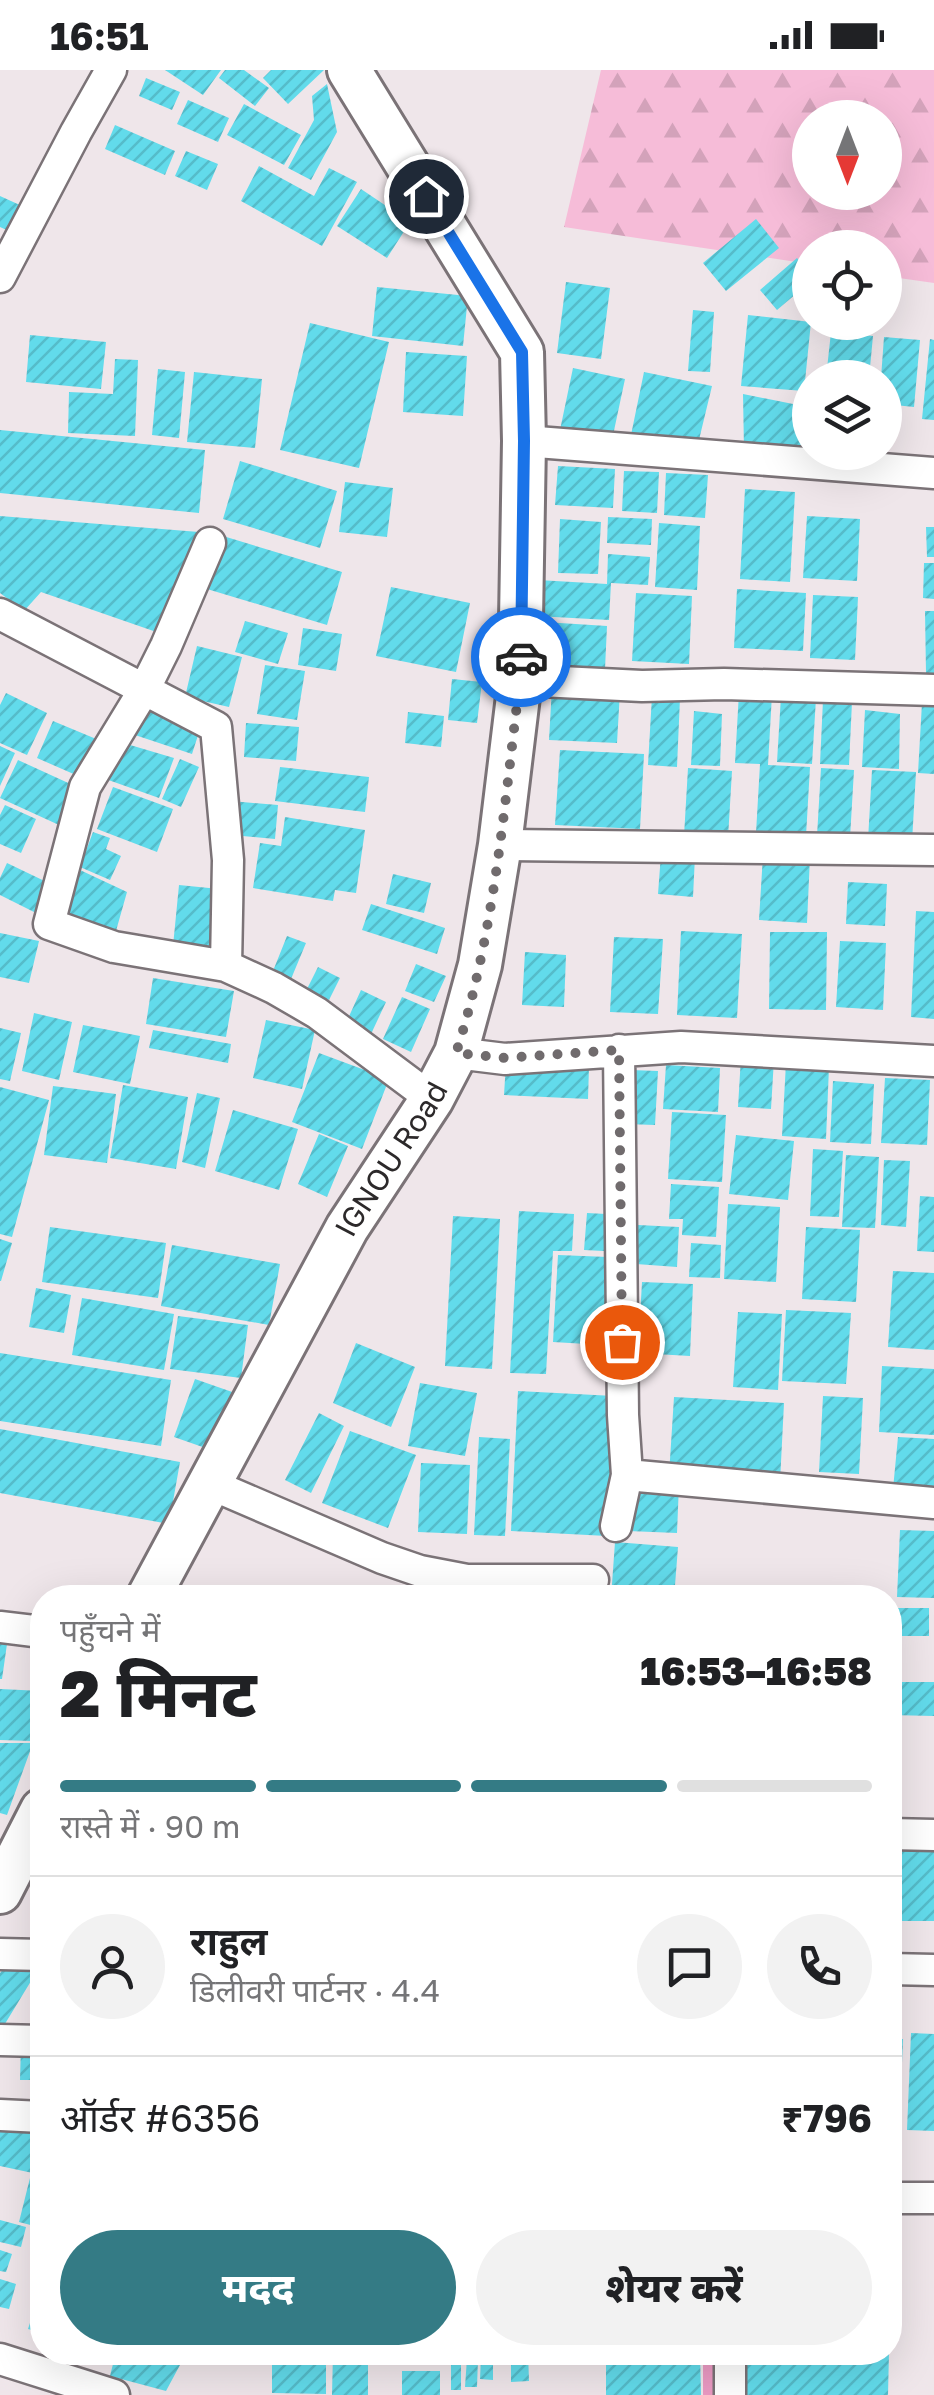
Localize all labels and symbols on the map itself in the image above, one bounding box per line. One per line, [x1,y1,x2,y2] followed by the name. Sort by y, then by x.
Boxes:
[792,100,902,210] north arrow
[384,154,469,239] pin
[471,607,571,707] courier
[327,1075,455,1243] street label: IGNOU Road
[580,1300,665,1385] pin

